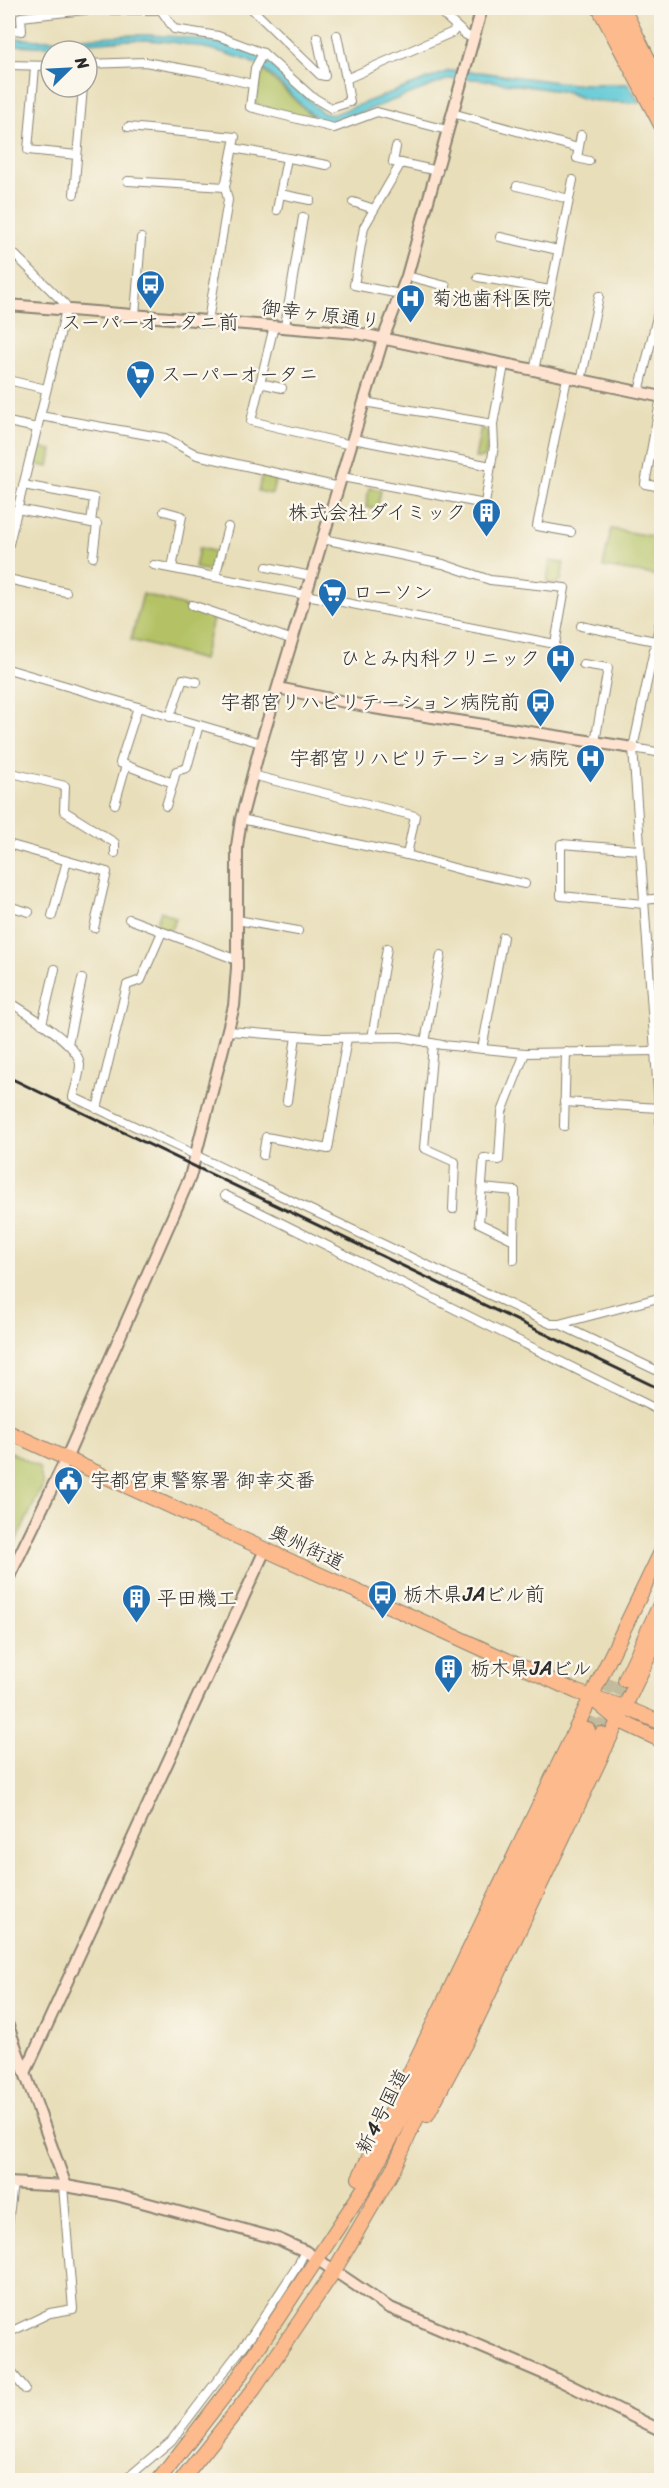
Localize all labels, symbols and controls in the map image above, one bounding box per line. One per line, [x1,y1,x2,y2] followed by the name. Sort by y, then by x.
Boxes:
[39,39,99,99] north arrow
[66,51,98,75] text: N
[134,268,166,310] bus stop icon: スーパーオータニ前
[432,281,552,316] place label: 菊池歯科医院
[395,282,427,324] hospital icon: 菊池歯科医院
[259,290,383,339] street label: 御幸ヶ原通り
[61,305,239,340] place label: スーパーオータニ前
[161,357,319,392] place label: スーパーオータニ
[124,358,156,400] supermarket icon: スーパーオータニ
[288,495,466,530] place label: 株式会社ダイミック
[471,496,503,538] building icon: 株式会社ダイミック
[353,575,433,610] place label: ローソン
[316,576,348,618] supermarket icon: ローソン
[340,641,540,676] place label: ひとみ内科クリニック
[545,642,577,684] hospital icon: ひとみ内科クリニック
[220,685,520,720] place label: 宇都宮リハビリテーション病院前
[525,686,557,728] bus stop icon: 宇都宮リハビリテーション病院前
[289,741,569,776] place label: 宇都宮リハビリテーション病院
[574,742,606,784] hospital icon: 宇都宮リハビリテーション病院
[90,1463,315,1498] place label: 宇都宮東警察署 御幸交番
[53,1464,85,1506] public building icon: 宇都宮東警察署 御幸交番
[263,1515,350,1580] street label: 奥州街道
[403,1577,545,1612] place label: 栃木県JAビル前
[366,1578,398,1620] bus stop icon: 栃木県JAビル前
[157,1581,237,1616] place label: 平田機工
[120,1582,152,1624] building icon: 平田機工
[470,1651,592,1686] place label: 栃木県JAビル
[433,1652,465,1694] building icon: 栃木県JAビル
[346,2062,419,2160] street label: 新4号国道

